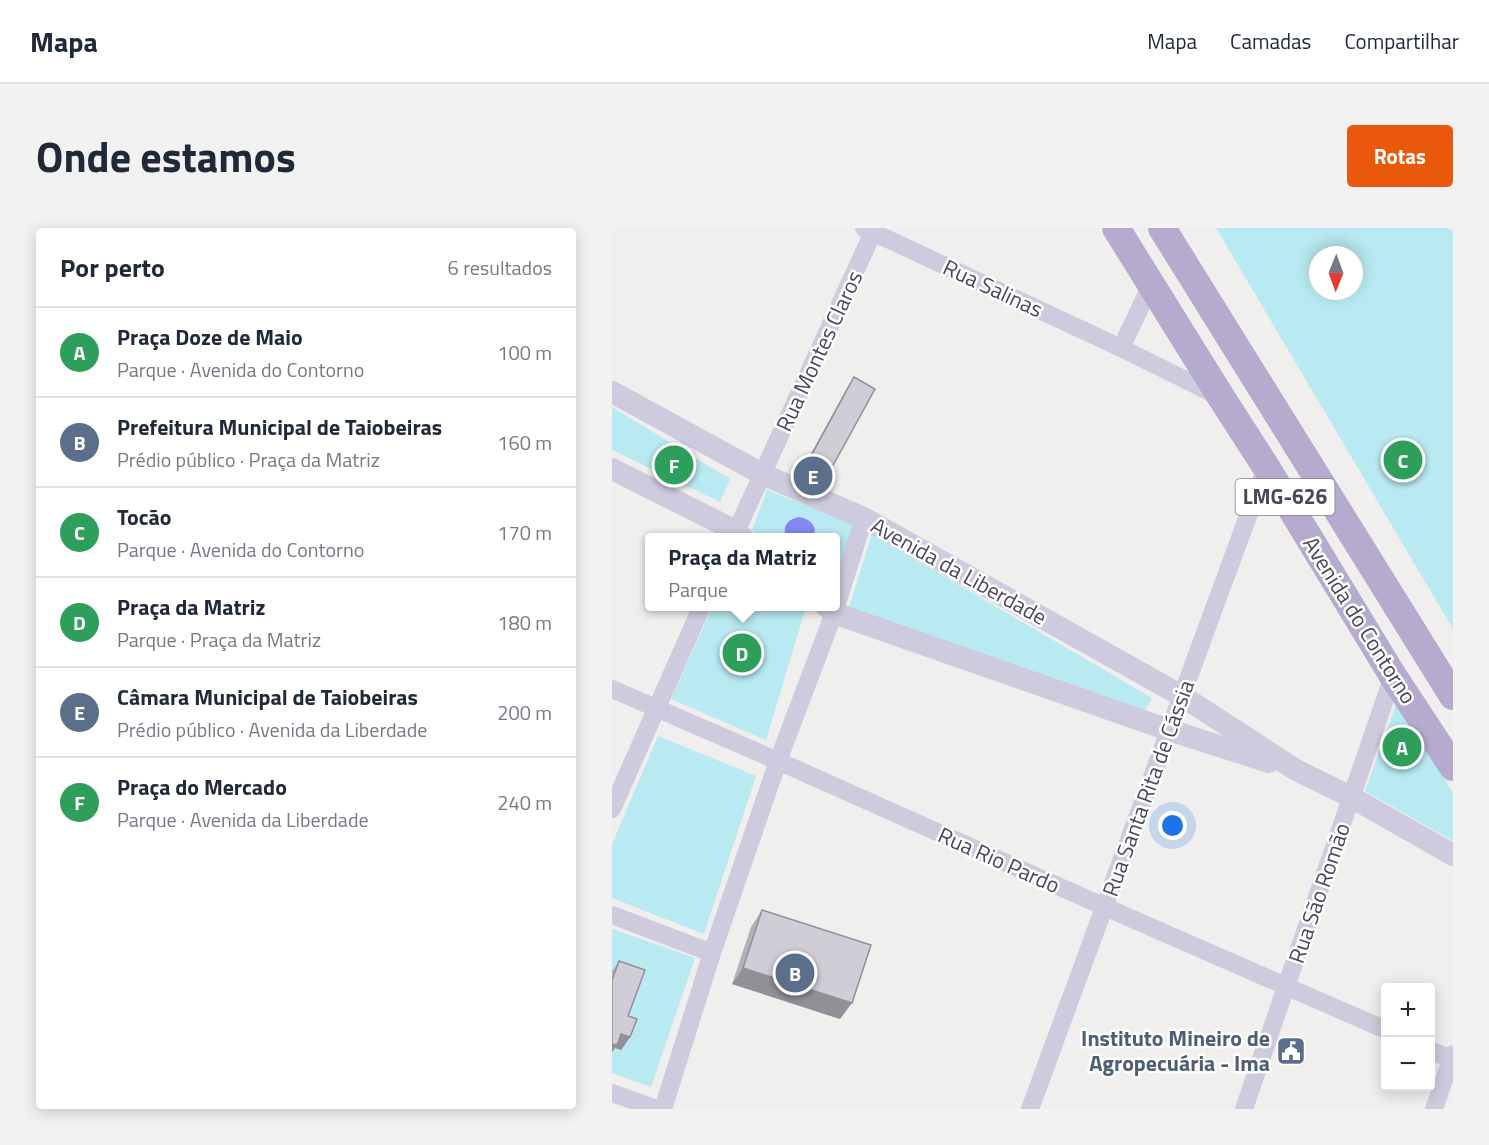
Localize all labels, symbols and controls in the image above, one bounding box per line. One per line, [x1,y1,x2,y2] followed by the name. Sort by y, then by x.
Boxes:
[30,20,98,63] text: Mapa
[1147,25,1197,57] text: Mapa
[1230,25,1311,57] text: Camadas
[1344,25,1459,57] text: Compartilhar
[36,124,296,188] text: Onde estamos
[1347,125,1453,187] button: Rotas
[1309,246,1363,300] north arrow
[60,248,165,287] text: Por perto
[937,250,1049,326] street label: Rua Salinas
[448,252,552,283] text: 6 resultados
[767,265,871,437] street label: Rua Montes Claros
[117,320,303,354] text: Praça Doze de Maio
[73,337,86,368] text: A
[497,337,552,368] text: 100 m
[117,354,364,385] text: Parque · Avenida do Contorno
[117,410,442,444] text: Prefeitura Municipal de Taiobeiras
[73,427,86,458] text: B
[497,427,552,458] text: 160 m
[1384,438,1422,482] pin: C
[654,442,694,488] pin: F
[117,444,380,475] text: Prédio público · Praça da Matriz
[794,454,832,498] pin: E
[1236,479,1334,515] road number: LMG-626
[117,500,172,534] text: Tocão
[865,508,1053,634] street label: Avenida da Liberdade
[74,517,85,548] text: C
[497,517,552,548] text: 170 m
[1295,530,1425,710] street label: Avenida do Contorno
[645,533,840,611] popup
[117,534,364,565] text: Parque · Avenida do Contorno
[668,540,817,574] text: Praça da Matriz
[668,574,728,605] text: Parque
[117,590,265,624] text: Praça da Matriz
[73,607,86,638] text: D
[497,607,552,638] text: 180 m
[117,624,321,655] text: Parque · Praça da Matriz
[722,630,762,676] pin: D
[1093,675,1203,901] street label: Rua Santa Rita de Cássia
[117,680,418,714] text: Câmara Municipal de Taiobeiras
[74,697,85,728] text: E
[497,697,552,728] text: 200 m
[117,714,427,745] text: Prédio público · Avenida da Liberdade
[1382,724,1422,770] pin: A
[117,770,287,804] text: Praça do Mercado
[74,787,85,818] text: F
[497,787,552,818] text: 240 m
[117,804,369,835] text: Parque · Avenida da Liberdade
[1158,811,1187,840] your location
[933,818,1065,902] street label: Rua Rio Pardo
[1279,818,1359,968] street label: Rua São Romão
[776,950,814,996] pin: B
[1381,983,1435,1091] map controls
[1381,983,1435,1037] button: +
[1081,1021,1270,1080] place label: Instituto Mineiro de Agropecuária - Ima
[1275,1035,1307,1067] public building icon: Instituto Mineiro de Agropecuária - Ima
[1381,1037,1435,1091] button: −

